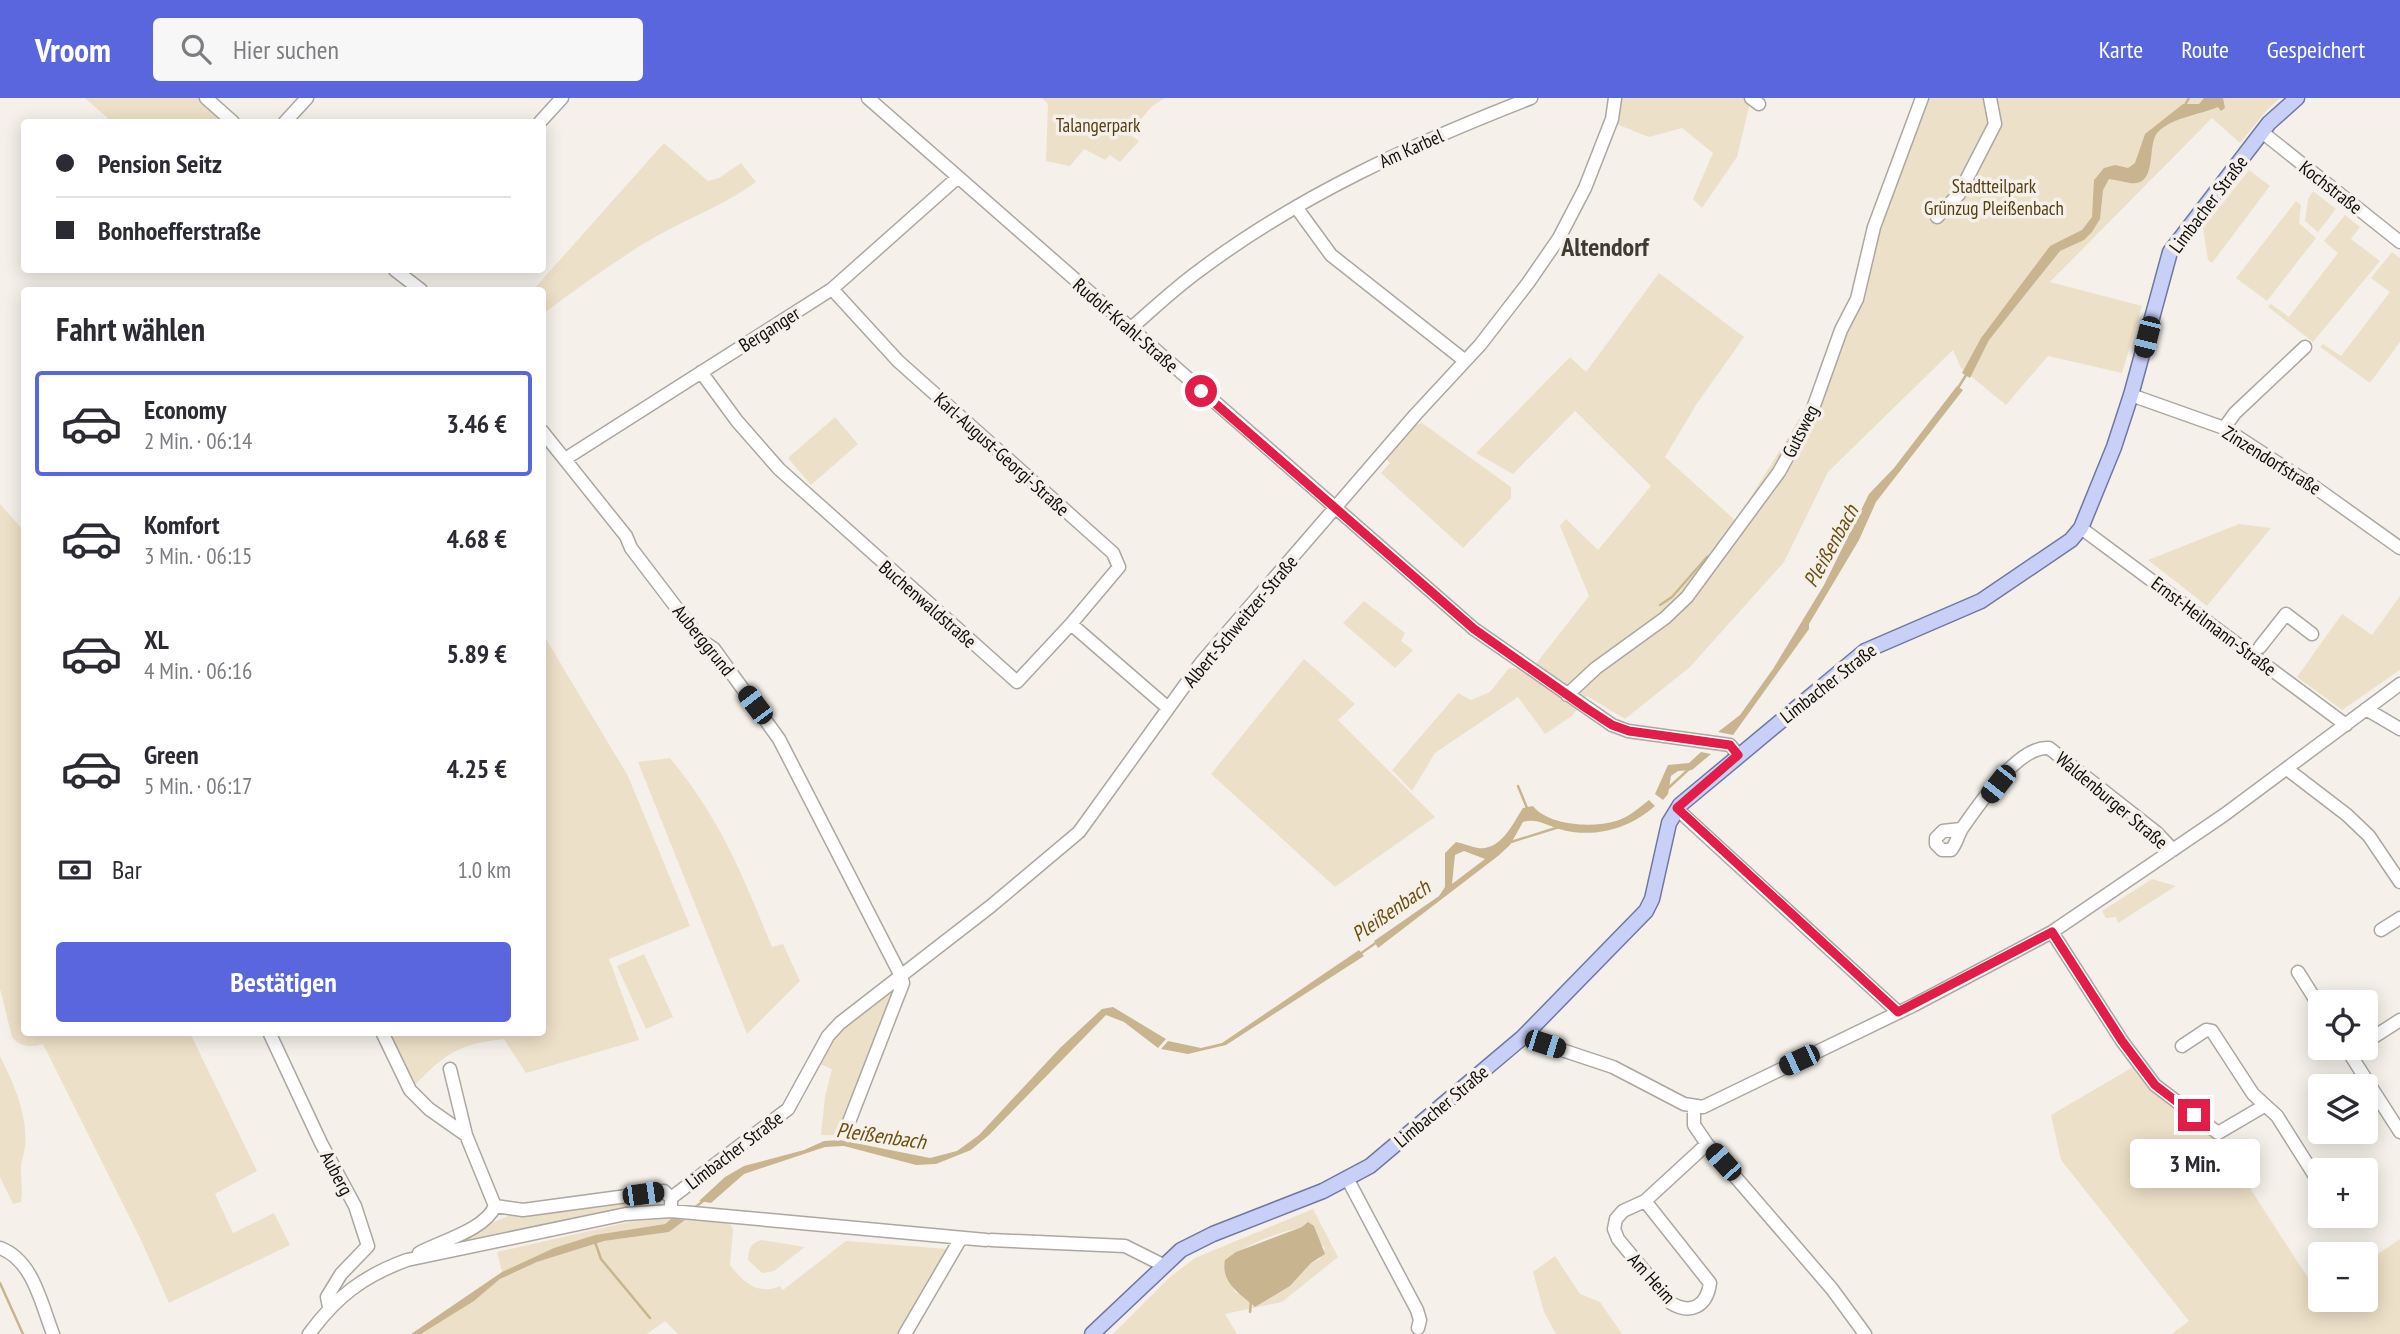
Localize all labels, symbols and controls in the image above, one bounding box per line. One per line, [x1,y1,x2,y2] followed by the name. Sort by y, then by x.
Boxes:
[153,18,643,81] search box
[35,28,111,71] text: Vroom
[177,30,215,68] icon: search
[233,33,339,66] text: Hier suchen
[2099,34,2143,65] text: Karte
[2181,34,2229,65] text: Route
[2267,34,2365,65] text: Gespeichert
[1056,113,1141,137] park label: Talangerpark
[1375,123,1447,173] street label: Am Karbel
[98,147,222,180] text: Pension Seitz
[2164,150,2252,257] street label: Limbacher Straße
[2295,155,2367,219] street label: Kochstraße
[1924,174,2064,220] park label: Stadtteilpark Grünzug Pleißenbach
[98,214,261,247] text: Bonhoefferstraße
[1560,230,1651,263] district label: Altendorf
[1068,273,1184,377] street label: Rudolf-Krahl-Straße
[734,301,805,357] street label: Berganger
[56,308,205,350] text: Fahrt wählen
[2132,314,2163,360] car
[1185,375,1217,407] route start
[929,387,1075,521] street label: Karl-August-Georgi-Straße
[60,392,123,455] icon: car
[144,393,226,426] text: Economy
[1777,401,1823,461] street label: Gutsweg
[446,407,507,440] text: 3.46 €
[2218,420,2326,500] street label: Zinzendorfstraße
[144,426,252,455] text: 2 Min. · 06:14
[1797,498,1865,592] water label: Pleißenbach
[60,507,123,570] icon: car
[144,508,220,541] text: Komfort
[446,522,507,555] text: 4.68 €
[144,541,252,570] text: 3 Min. · 06:15
[1178,550,1302,692] street label: Albert-Schweitzer-Straße
[874,555,982,653] street label: Buchenwaldstraße
[2147,571,2281,681] street label: Ernst-Heilmann-Straße
[668,599,740,681] street label: Auberggrund
[60,622,123,685] icon: car
[144,623,169,656] text: XL
[446,637,507,670] text: 5.89 €
[1775,638,1881,728] street label: Limbacher Straße
[144,656,252,685] text: 4 Min. · 06:16
[734,682,777,728] car
[60,737,123,800] icon: car
[144,738,199,771] text: Green
[2051,746,2173,854] street label: Waldenburger Straße
[446,752,507,785] text: 4.25 €
[1977,761,2020,807] car
[144,771,252,800] text: 5 Min. · 06:17
[56,851,94,889] icon: cash
[112,853,142,886] text: Bar
[457,855,511,884] text: 1.0 km
[1346,873,1437,947] water label: Pleißenbach
[56,942,511,1022] button: Bestätigen
[2308,990,2378,1312] map controls
[2308,990,2378,1060] button: locate
[1522,1028,1569,1060] car
[1776,1042,1823,1078] car
[1389,1060,1493,1152] street label: Limbacher Straße
[2308,1074,2378,1144] button: layers
[2178,1099,2210,1131] route end
[681,1106,788,1194] street label: Limbacher Straße
[835,1116,929,1155] water label: Pleißenbach
[1702,1139,1745,1185] car
[2129,1140,2259,1188] callout: 3 Min.
[315,1147,359,1199] street label: Auberg
[2169,1149,2221,1178] text: 3 Min.
[2308,1158,2378,1228] button: +
[621,1181,666,1207] car
[2308,1242,2378,1312] button: −
[1623,1248,1681,1308] street label: Am Heim

